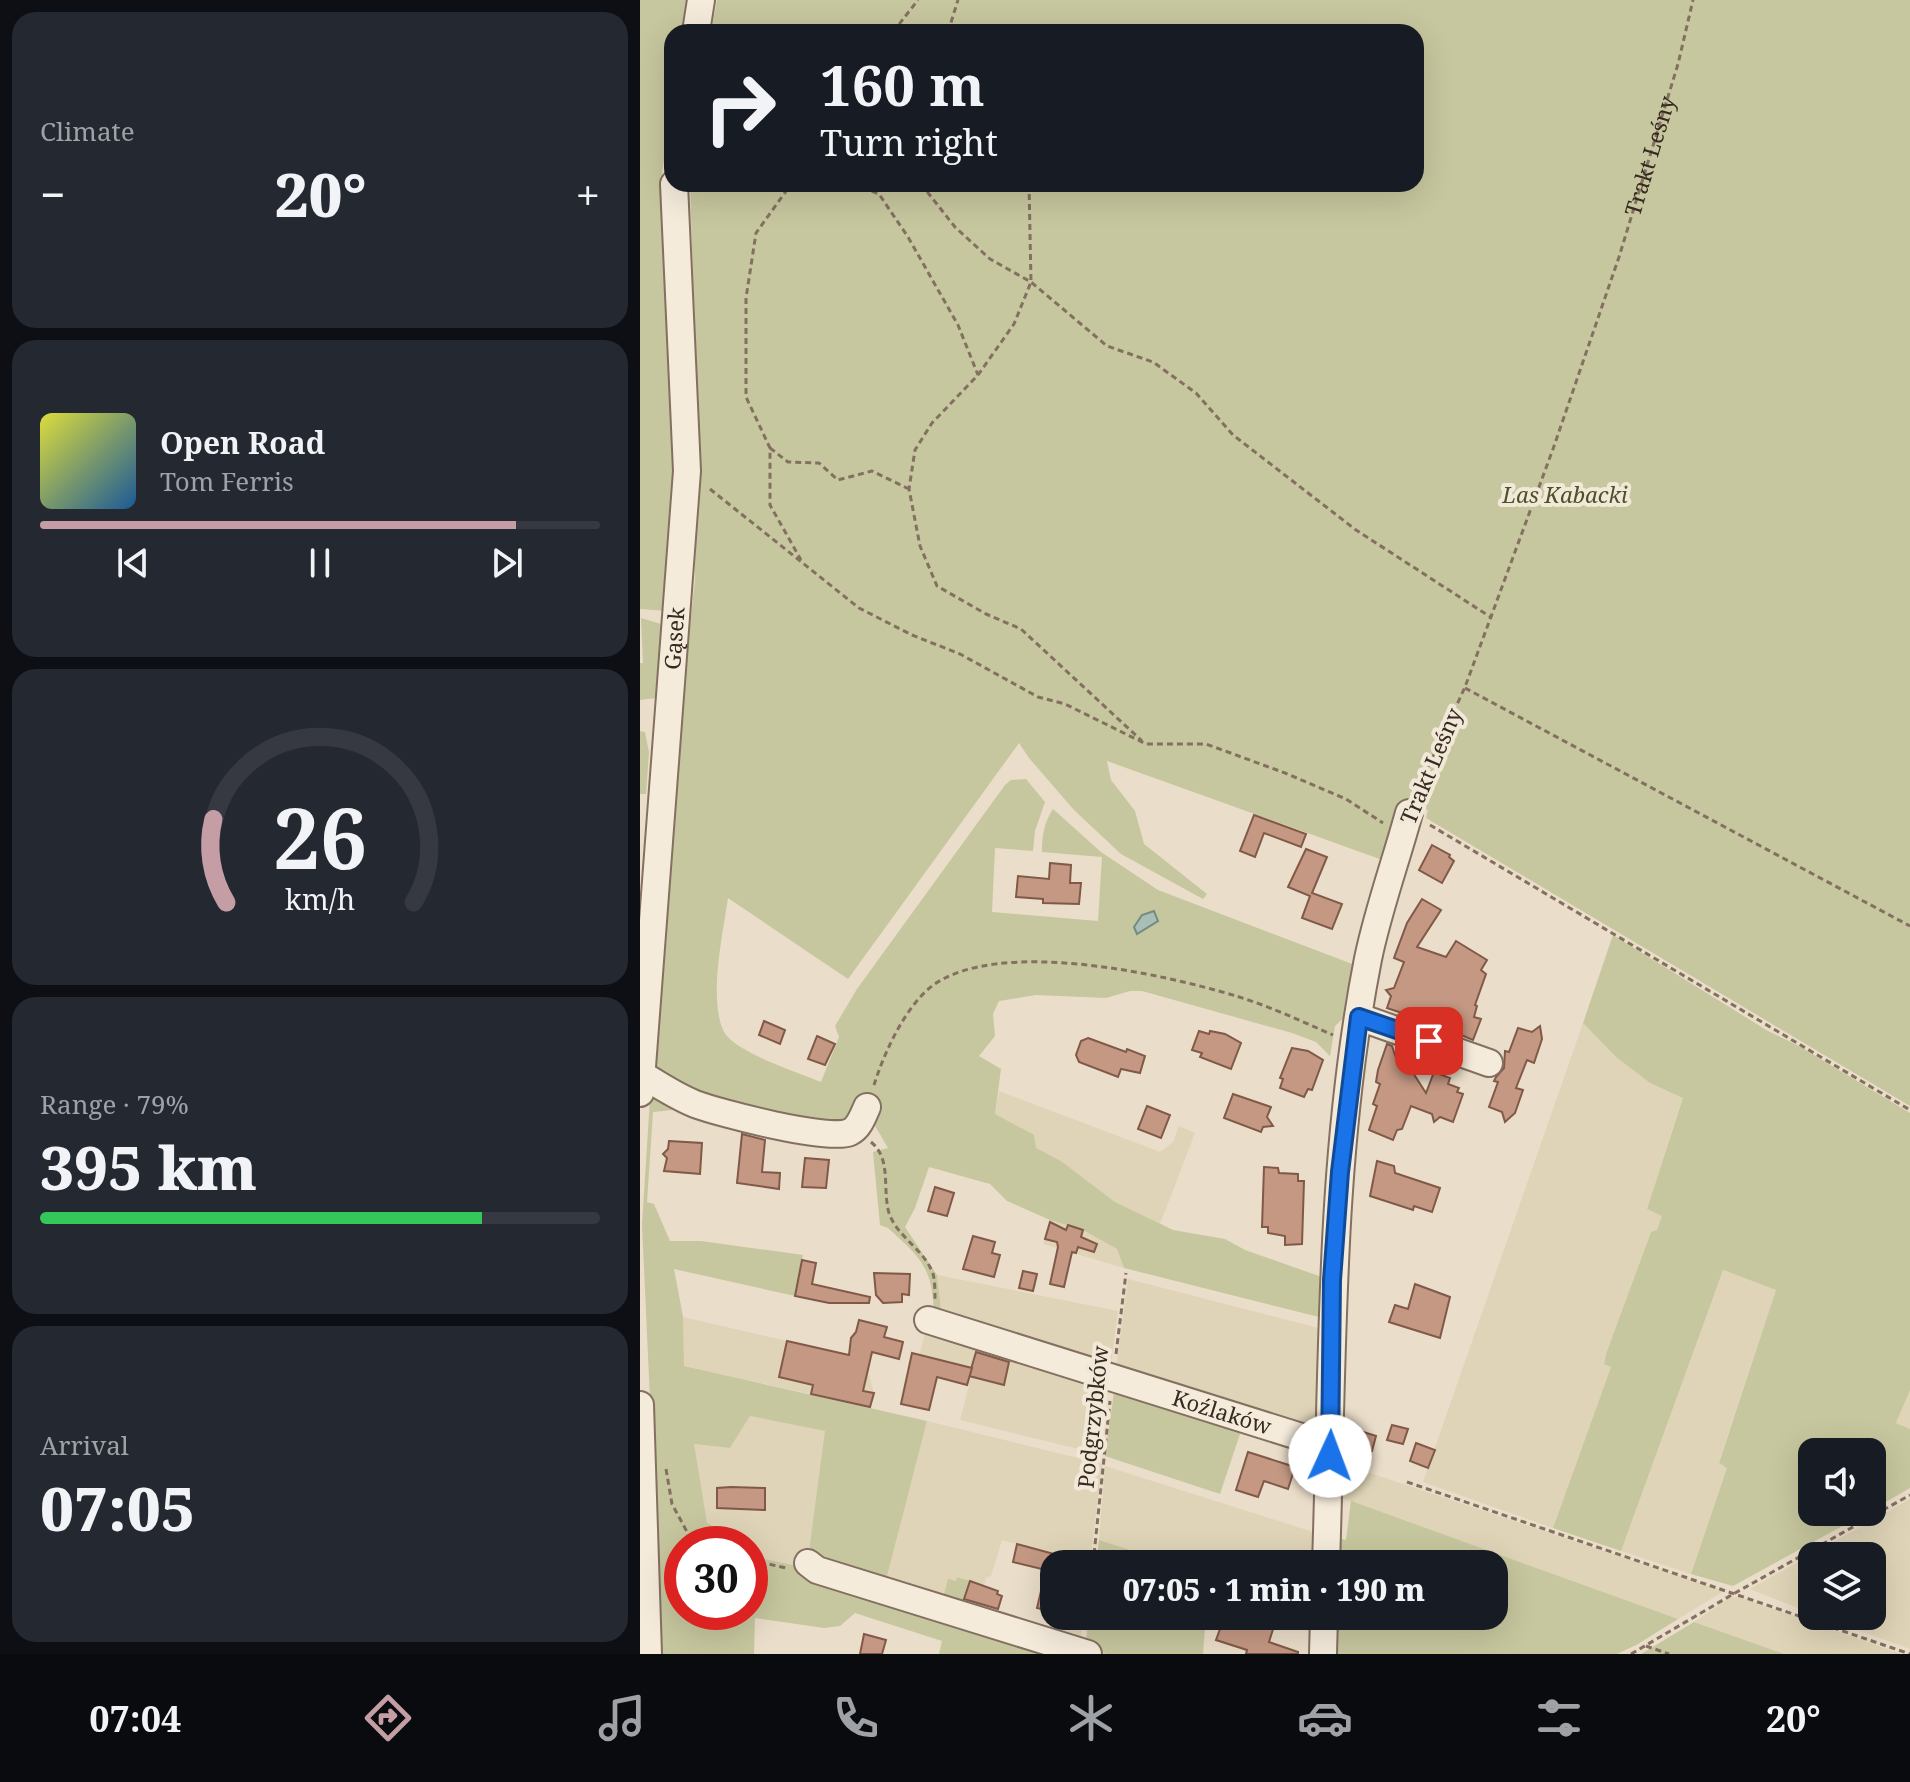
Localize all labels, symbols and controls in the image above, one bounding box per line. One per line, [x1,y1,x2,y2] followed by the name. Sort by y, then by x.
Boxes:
[820,46,985,122] text: 160 m
[688,56,792,160] icon: right
[1616,92,1682,219] street label: Trakt Leśny
[40,113,135,149] text: Climate
[820,118,998,167] text: Turn right
[274,153,366,235] text: 20°
[40,164,65,224] text: −
[575,164,600,224] text: +
[160,422,325,463] text: Open Road
[160,463,294,499] text: Tom Ferris
[1501,479,1628,509] park label: Las Kabacki
[111,541,155,585] icon: previous
[298,541,342,585] icon: pause
[485,541,529,585] icon: next
[656,606,691,671] street label: Gąsek
[1392,702,1468,828] street label: Trakt Leśny
[273,780,367,893] text: 26
[285,879,355,918] text: km/h
[1395,1007,1463,1075] pin
[1407,1019,1451,1063] icon: arrive
[40,1086,189,1122] text: Range · 79%
[40,1126,257,1208] text: 395 km
[1070,1344,1114,1490] street label: Podgrzybków
[1169,1382,1276,1441] street label: Koźlaków
[1288,1414,1372,1498] position arrow
[40,1427,129,1463] text: Arrival
[1798,1438,1886,1630] map controls
[1798,1438,1886,1526] button: sound
[40,1467,195,1549] text: 07:05
[664,1526,768,1630] speed limit sign: 30
[1798,1542,1886,1630] button: layers
[1123,1569,1425,1610] text: 07:05 · 1 min · 190 m
[360,1690,416,1746] icon: directions
[594,1690,650,1746] icon: music
[828,1690,884,1746] icon: phone
[1063,1690,1119,1746] icon: climate
[1297,1690,1353,1746] icon: car
[1531,1690,1587,1746] icon: filters
[89,1694,181,1743] text: 07:04
[1766,1694,1821,1743] text: 20°

